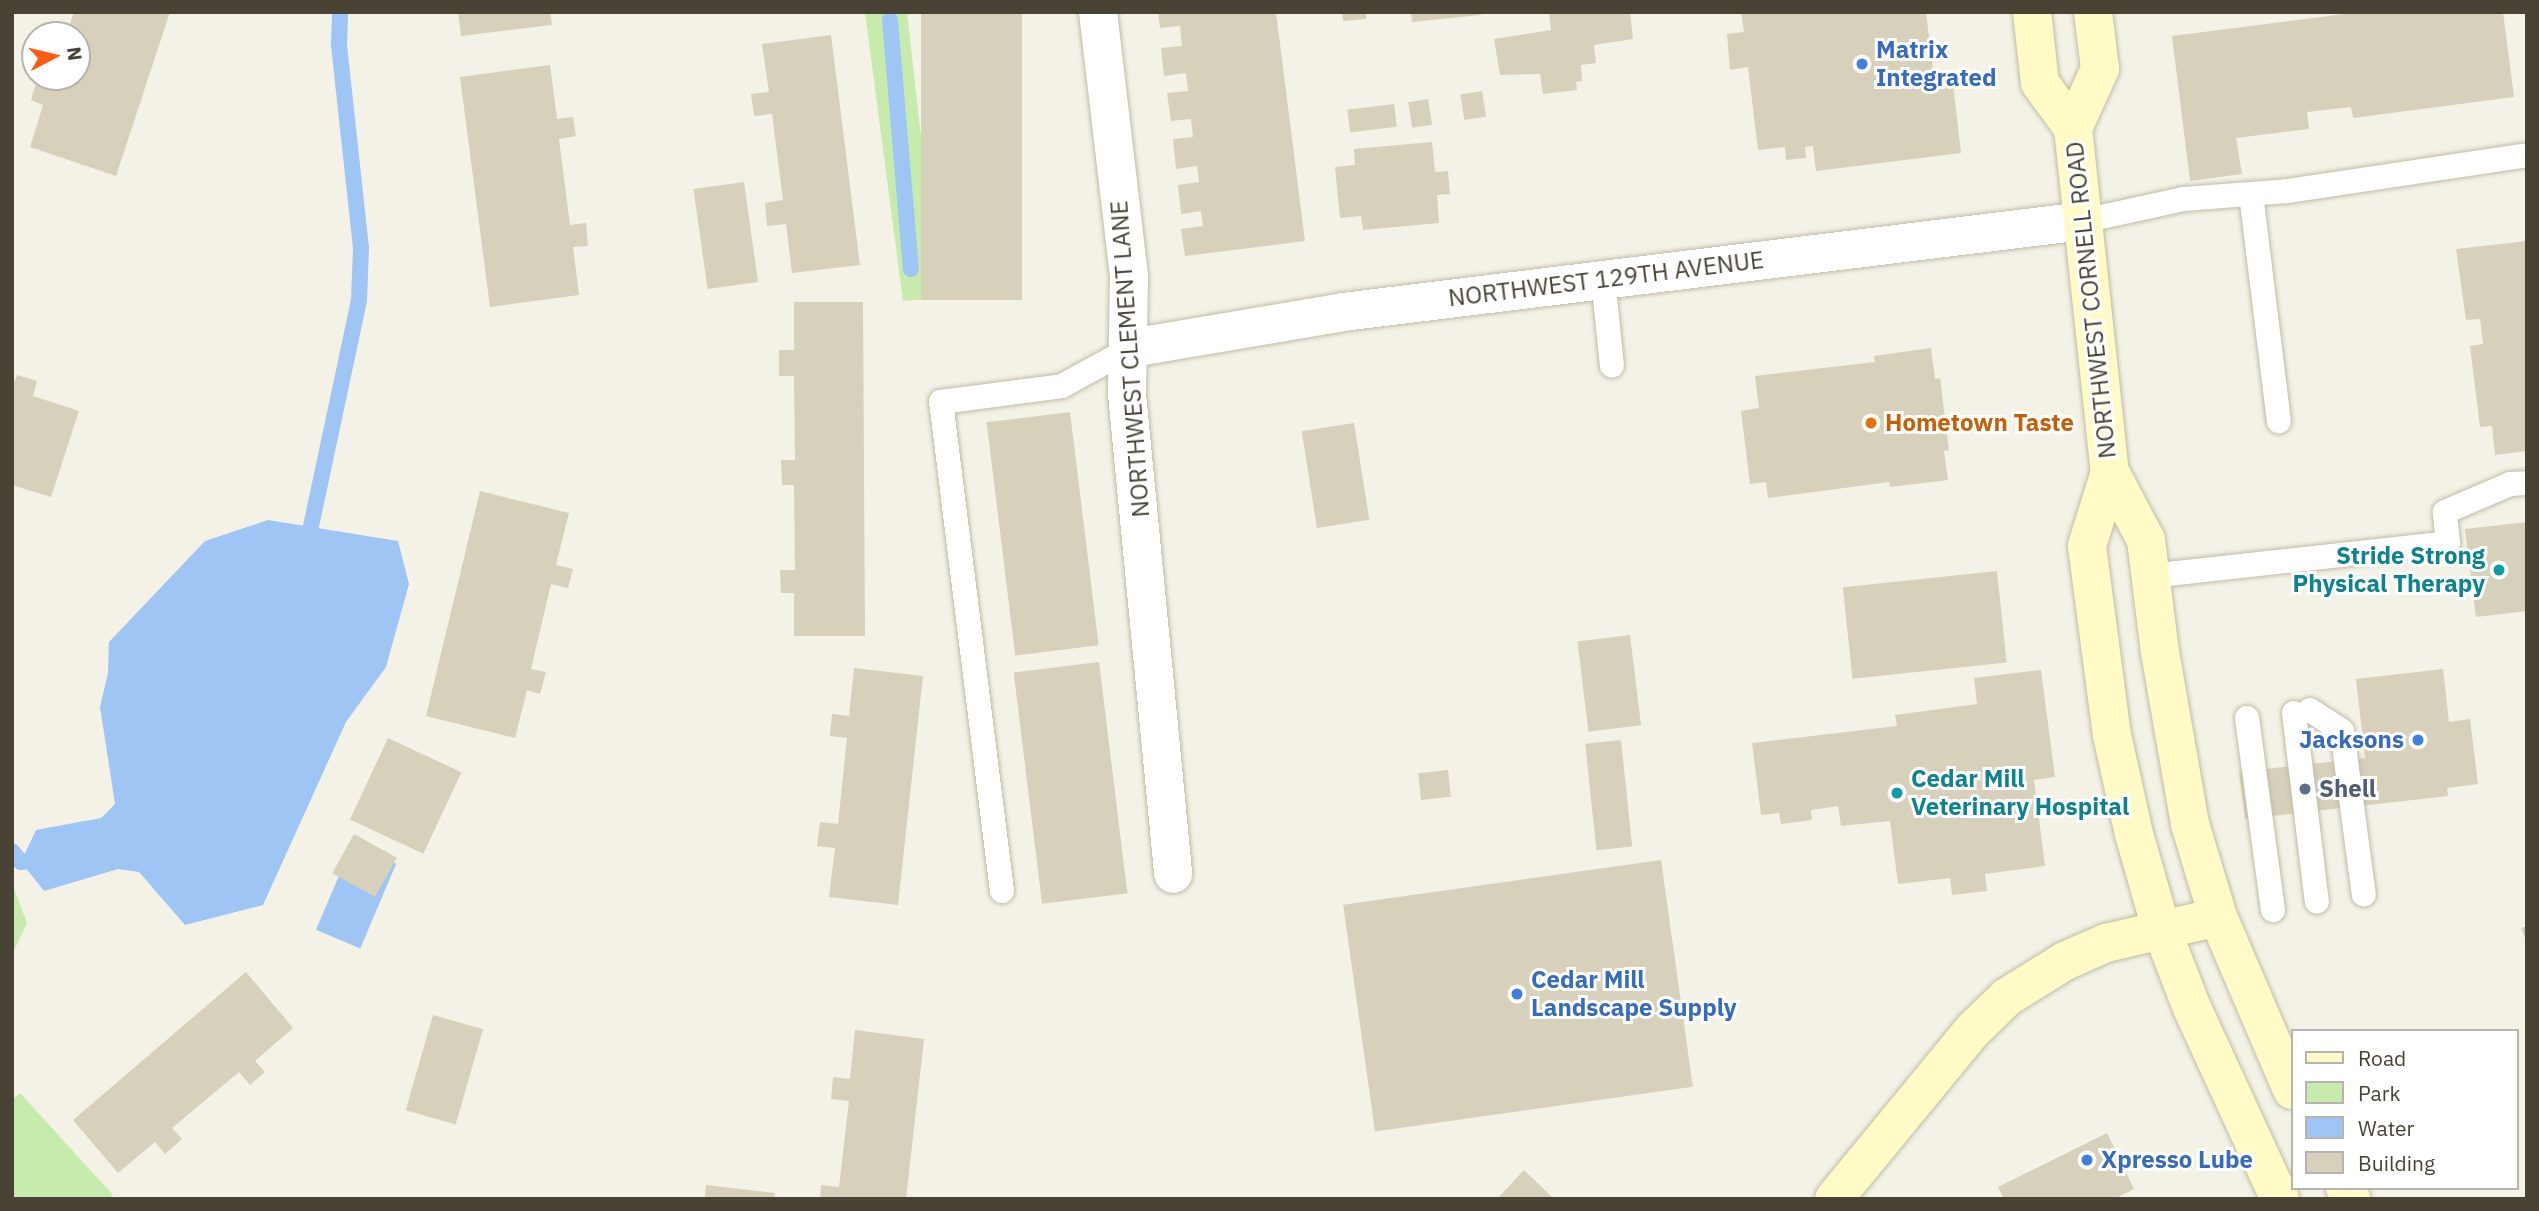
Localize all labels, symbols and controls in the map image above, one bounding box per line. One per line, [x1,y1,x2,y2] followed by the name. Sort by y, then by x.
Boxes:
[21,21,91,91] north arrow
[1876,36,1997,92] place label: Matrix Integrated
[62,45,88,62] text: N
[1854,56,1870,72] marker: Matrix Integrated
[2060,140,2122,460] street label: NORTHWEST CORNELL ROAD
[1105,200,1155,518] street label: NORTHWEST CLEMENT LANE
[1447,245,1765,313] street label: NORTHWEST 129TH AVENUE
[1885,409,2074,437] place label: Hometown Taste
[1863,415,1879,431] marker: Hometown Taste
[2293,542,2485,598] place label: Stride Strong Physical Therapy
[2491,562,2507,578] marker: Stride Strong Physical Therapy
[2299,726,2404,754] place label: Jacksons
[2410,732,2426,748] marker: Jacksons
[1911,765,2129,821] place label: Cedar Mill Veterinary Hospital
[2319,775,2376,803] place label: Shell
[2297,781,2313,797] marker: Shell
[1889,785,1905,801] marker: Cedar Mill Veterinary Hospital
[1531,966,1737,1022] place label: Cedar Mill Landscape Supply
[1509,986,1525,1002] marker: Cedar Mill Landscape Supply
[2290,1029,2518,1190] legend
[2358,1044,2406,1072] text: Road
[2358,1079,2401,1107] text: Park
[2358,1114,2414,1142] text: Water
[2101,1146,2253,1174] place label: Xpresso Lube
[2358,1149,2435,1177] text: Building
[2079,1152,2095,1168] marker: Xpresso Lube

